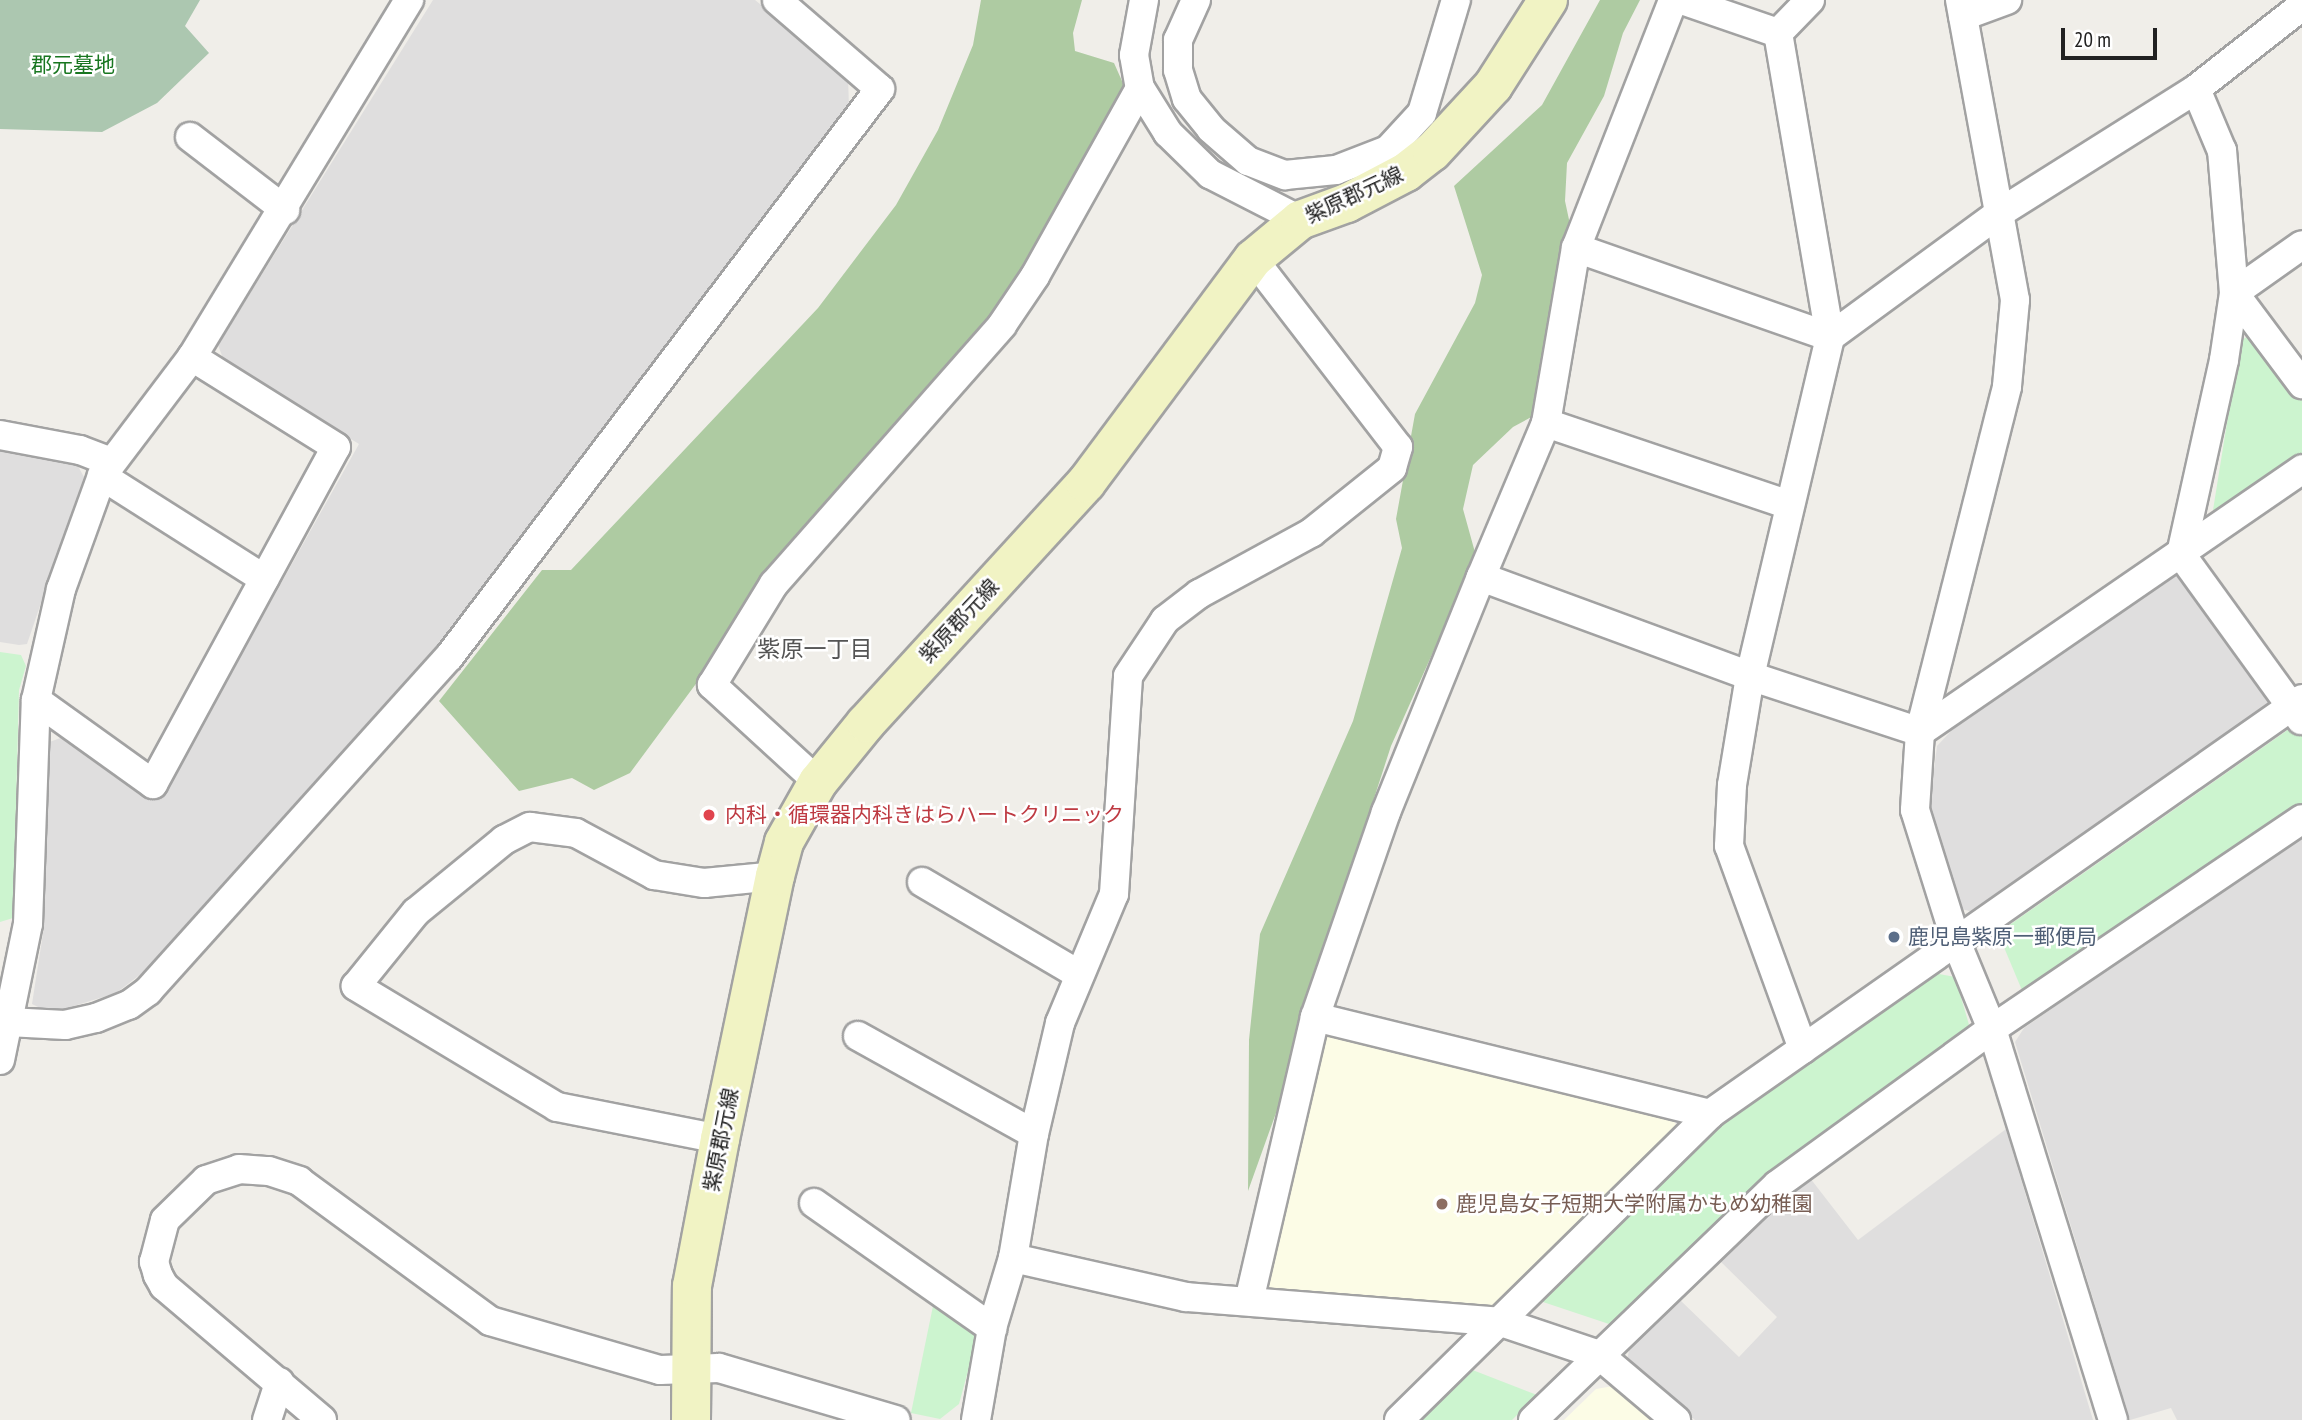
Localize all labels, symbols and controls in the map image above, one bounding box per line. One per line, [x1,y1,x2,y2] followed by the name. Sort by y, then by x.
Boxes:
[2064,14,2160,58] scale bar
[2074,26,2111,53] text: 20 m
[31,52,115,78] park label: 郡元墓地
[1301,161,1407,229] street label: 紫原郡元線
[914,574,1004,668] street label: 紫原郡元線
[758,635,872,663] district label: 紫原一丁目
[725,802,1124,828] place label: 内科・循環器内科きはらハートクリニック
[699,805,719,825] marker: 内科・循環器内科きはらハートクリニック
[1908,924,2097,950] place label: 鹿児島紫原一郵便局
[1886,929,1902,945] marker: 鹿児島紫原一郵便局
[699,1086,743,1194] street label: 紫原郡元線
[1456,1191,1813,1217] place label: 鹿児島女子短期大学附属かもめ幼稚園
[1434,1196,1450,1212] marker: 鹿児島女子短期大学附属かもめ幼稚園

